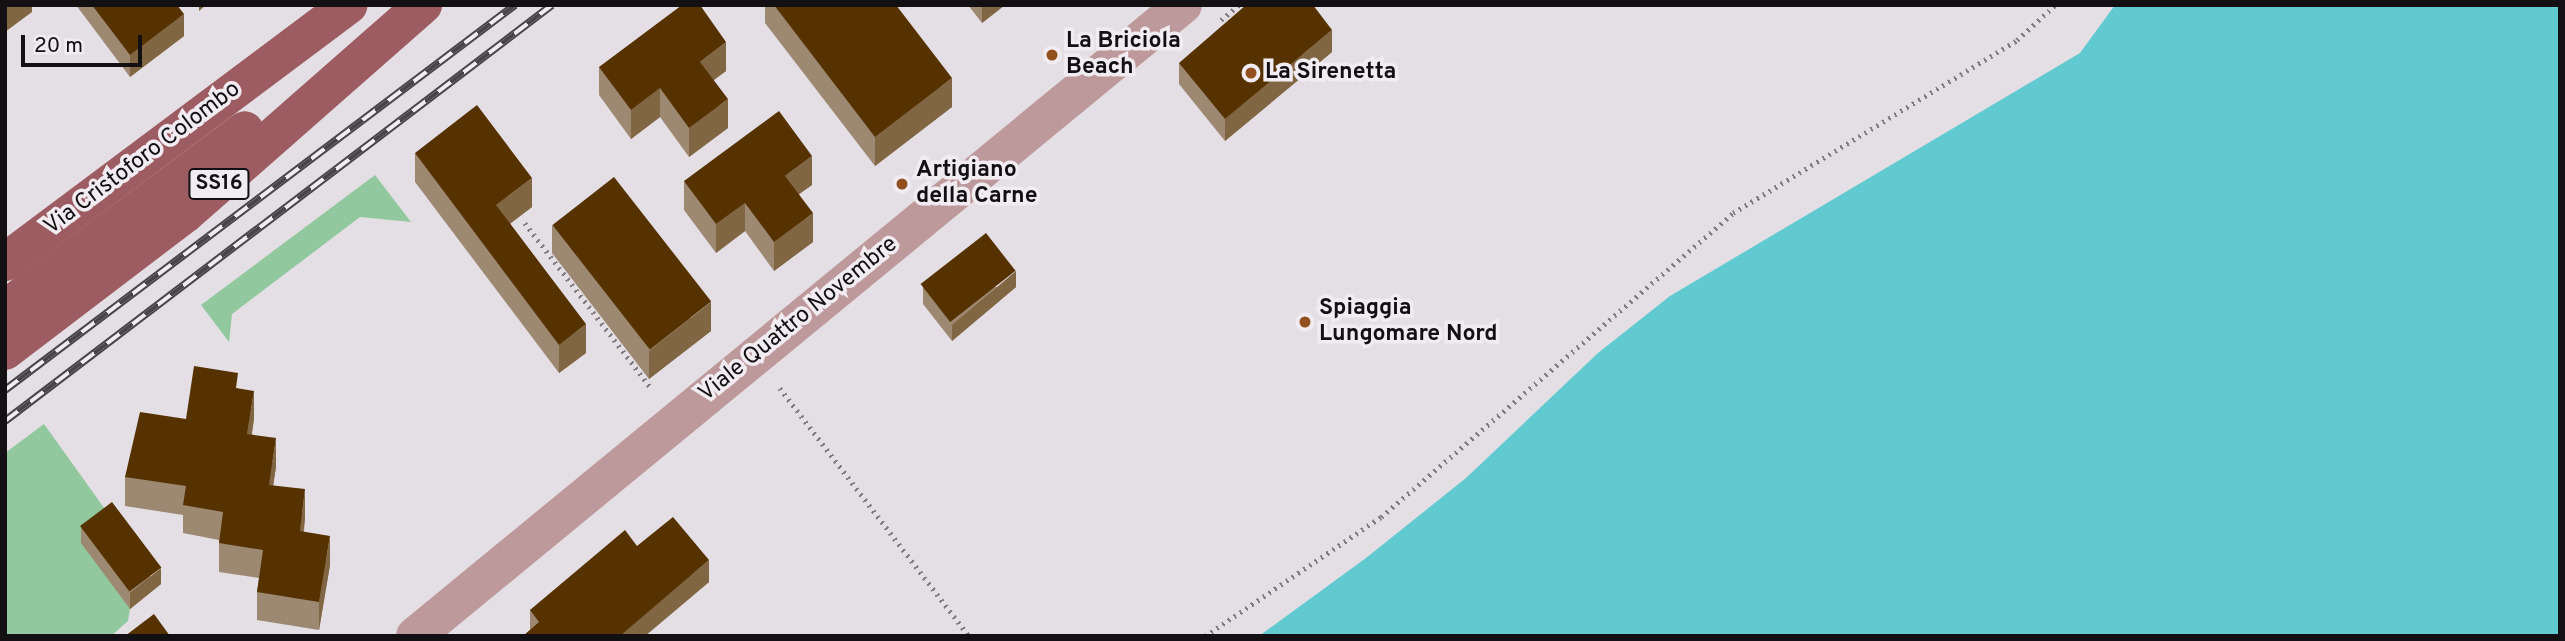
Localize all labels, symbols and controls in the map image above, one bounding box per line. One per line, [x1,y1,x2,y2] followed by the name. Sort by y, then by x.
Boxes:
[24,21,145,65] scale bar
[1066,28,1181,82] place label: La Briciola Beach
[34,33,83,60] text: 20 m
[1044,47,1060,63] marker: La Briciola Beach
[1265,59,1396,87] place label: La Sirenetta
[1243,65,1259,81] marker: La Sirenetta
[40,76,246,242] street label: Via Cristoforo Colombo
[916,157,1037,211] place label: Artigiano della Carne
[188,166,250,202] road number: SS16
[894,176,910,192] marker: Artigiano della Carne
[694,231,904,409] street label: Viale Quattro Novembre
[1319,295,1498,349] place label: Spiaggia Lungomare Nord
[1297,314,1313,330] marker: Spiaggia Lungomare Nord

